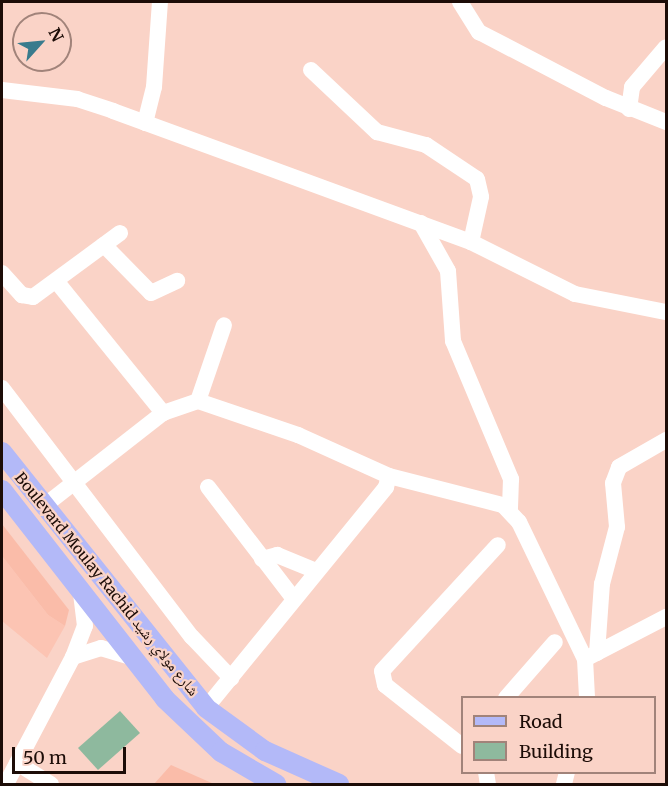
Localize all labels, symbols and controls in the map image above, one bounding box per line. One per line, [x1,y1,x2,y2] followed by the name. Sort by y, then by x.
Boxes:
[12,12,72,72] north arrow
[44,25,68,45] text: N
[11,469,203,699] street label: Boulevard Moulay Rachid شارع مولاي رشيد
[461,696,656,774] legend
[519,710,563,733] text: Road
[15,735,129,773] scale bar
[519,740,593,763] text: Building
[23,746,67,769] text: 50 m

